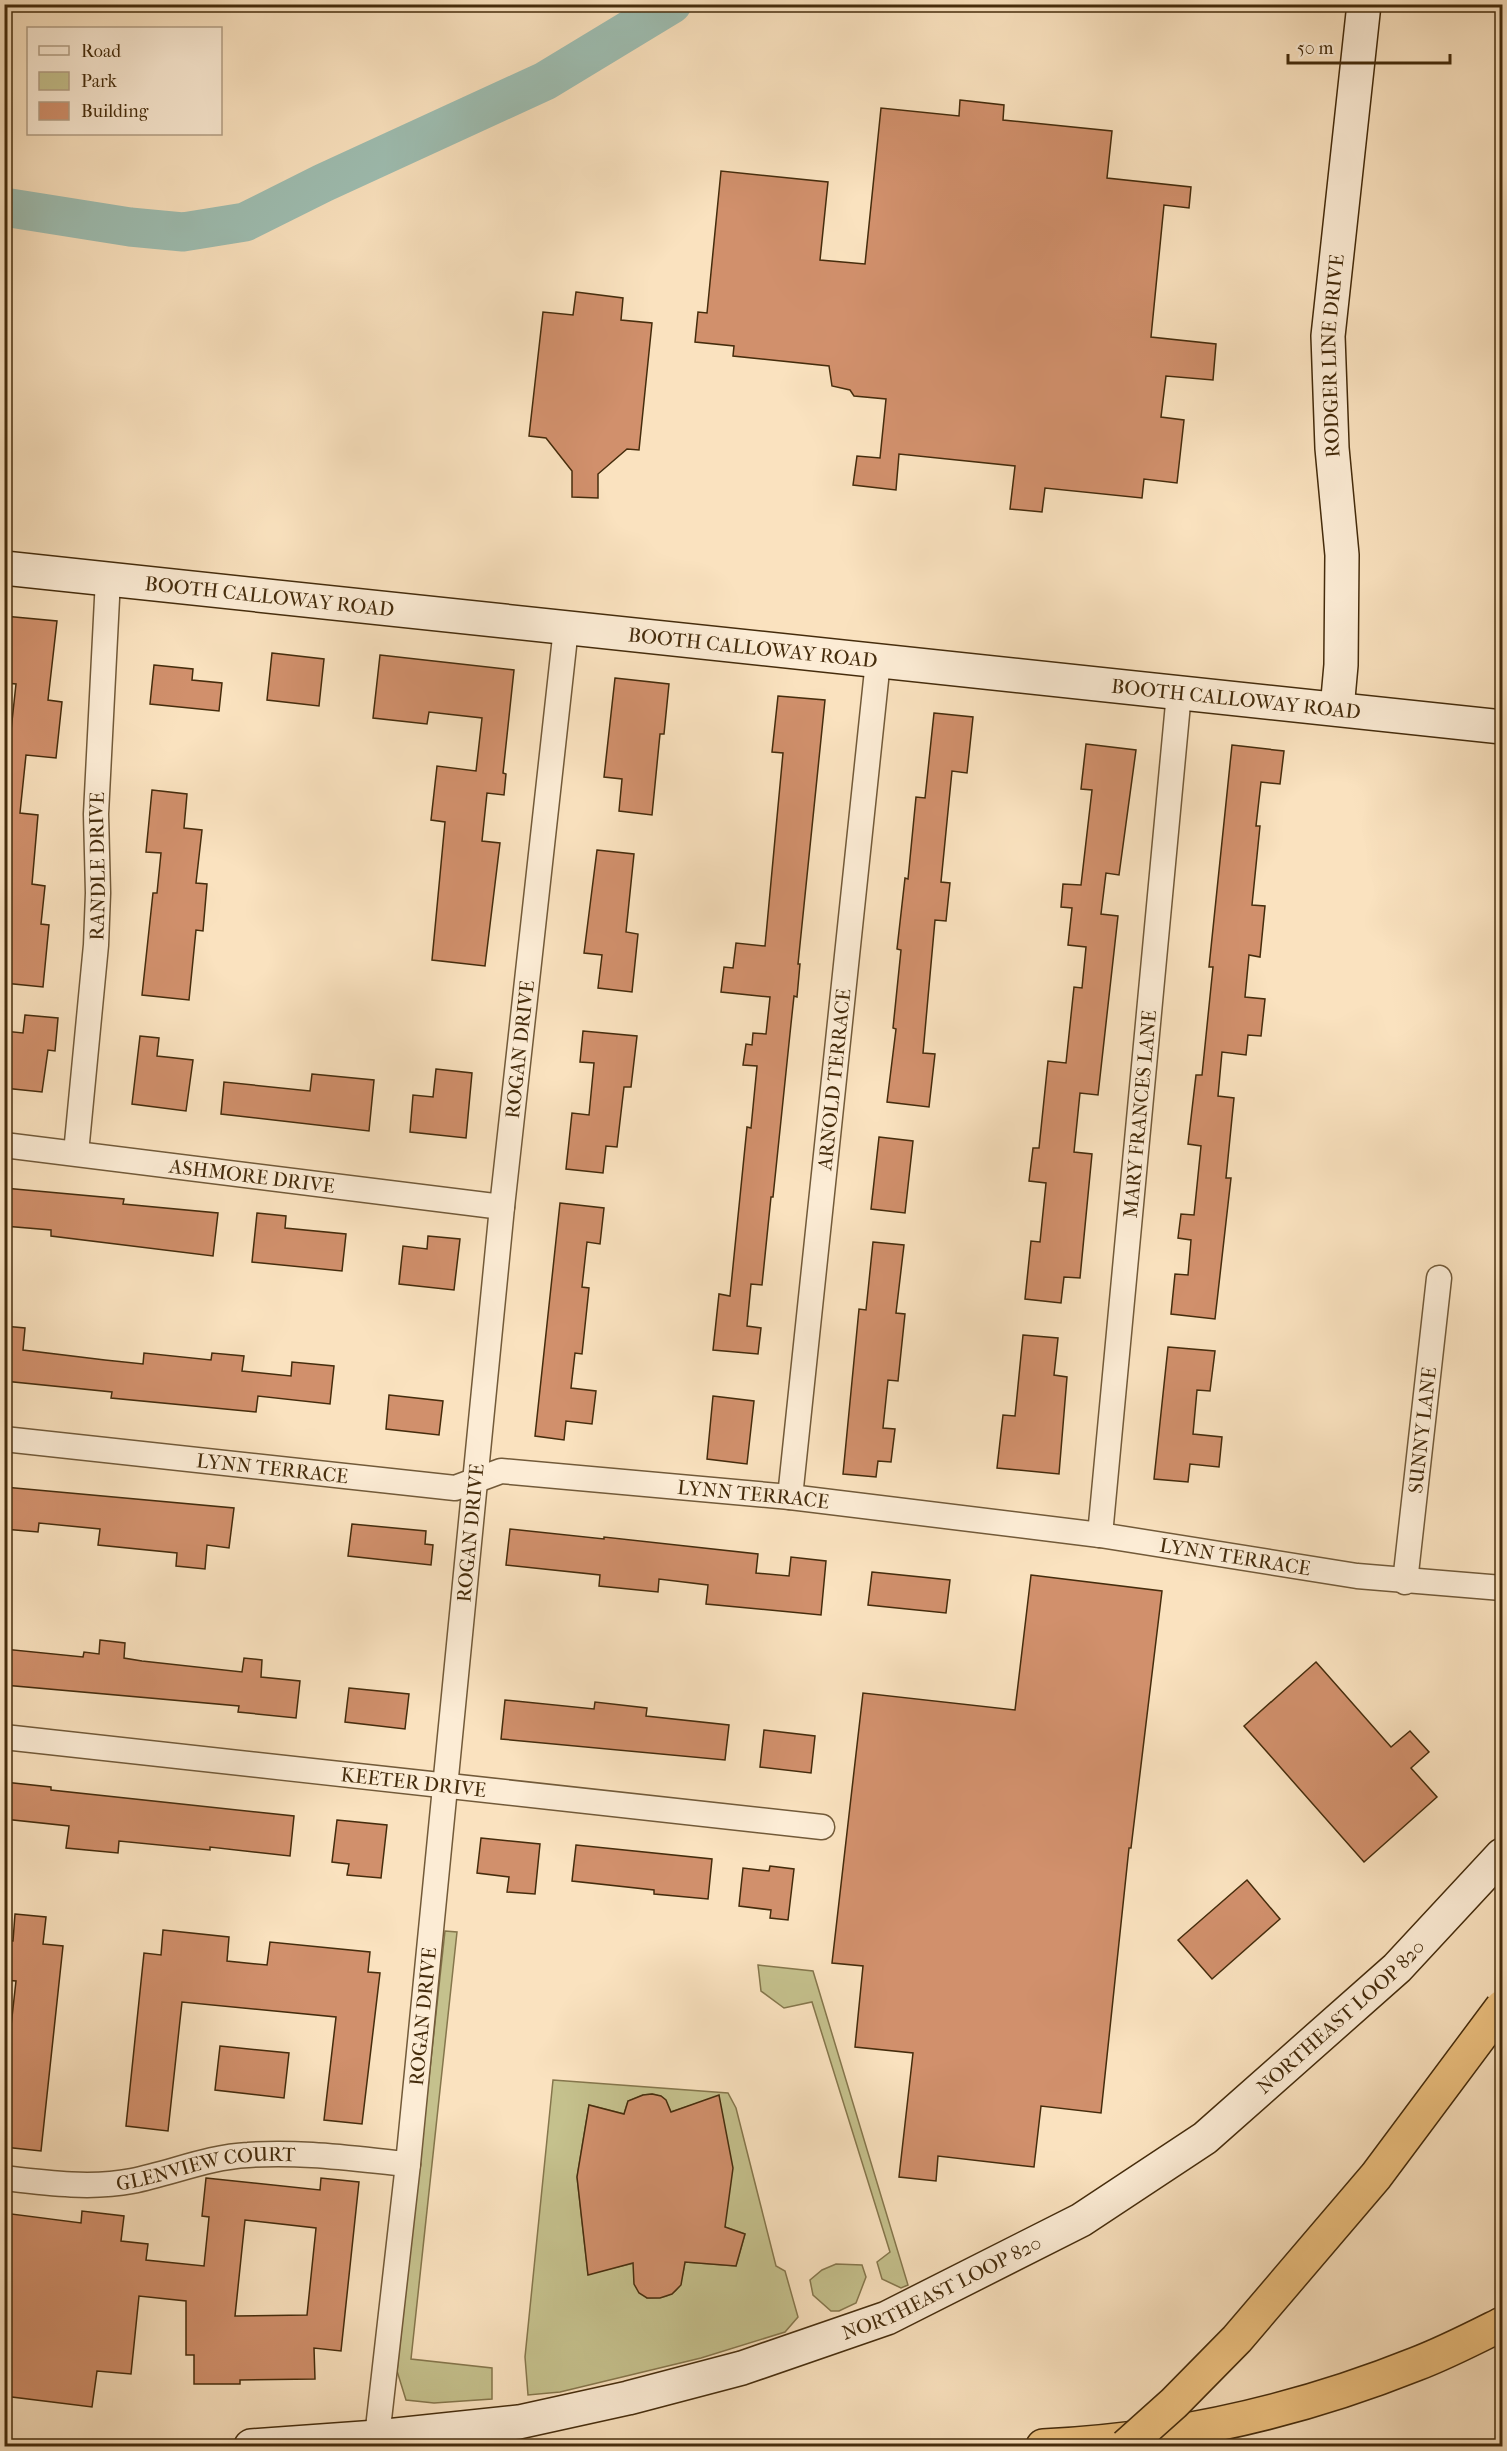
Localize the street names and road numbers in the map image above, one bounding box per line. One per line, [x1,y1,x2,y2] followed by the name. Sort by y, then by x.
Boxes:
[1317,253,1349,459] street label: RODGER LINE DRIVE
[144,572,395,621] street label: BOOTH CALLOWAY ROAD
[627,623,879,673] street label: BOOTH CALLOWAY ROAD
[1110,675,1362,724] street label: BOOTH CALLOWAY ROAD
[85,791,110,941] street label: RANDLE DRIVE
[501,979,539,1120] street label: ROGAN DRIVE
[813,987,855,1172] street label: ARNOLD TERRACE
[1119,1009,1161,1219] street label: MARY FRANCES LANE
[167,1155,336,1198] street label: ASHMORE DRIVE
[1404,1365,1441,1495] street label: SUNNY LANE
[195,1449,349,1488] street label: LYNN TERRACE
[452,1463,489,1603] street label: ROGAN DRIVE
[676,1476,830,1514] street label: LYNN TERRACE
[1158,1534,1312,1580] street label: LYNN TERRACE
[340,1763,487,1802] street label: KEETER DRIVE
[1252,1935,1429,2099] street label: NORTHEAST LOOP 820
[405,1946,441,2087] street label: ROGAN DRIVE
[115,2143,296,2195] street label: GLENVIEW COURT
[839,2231,1045,2345] street label: NORTHEAST LOOP 820

